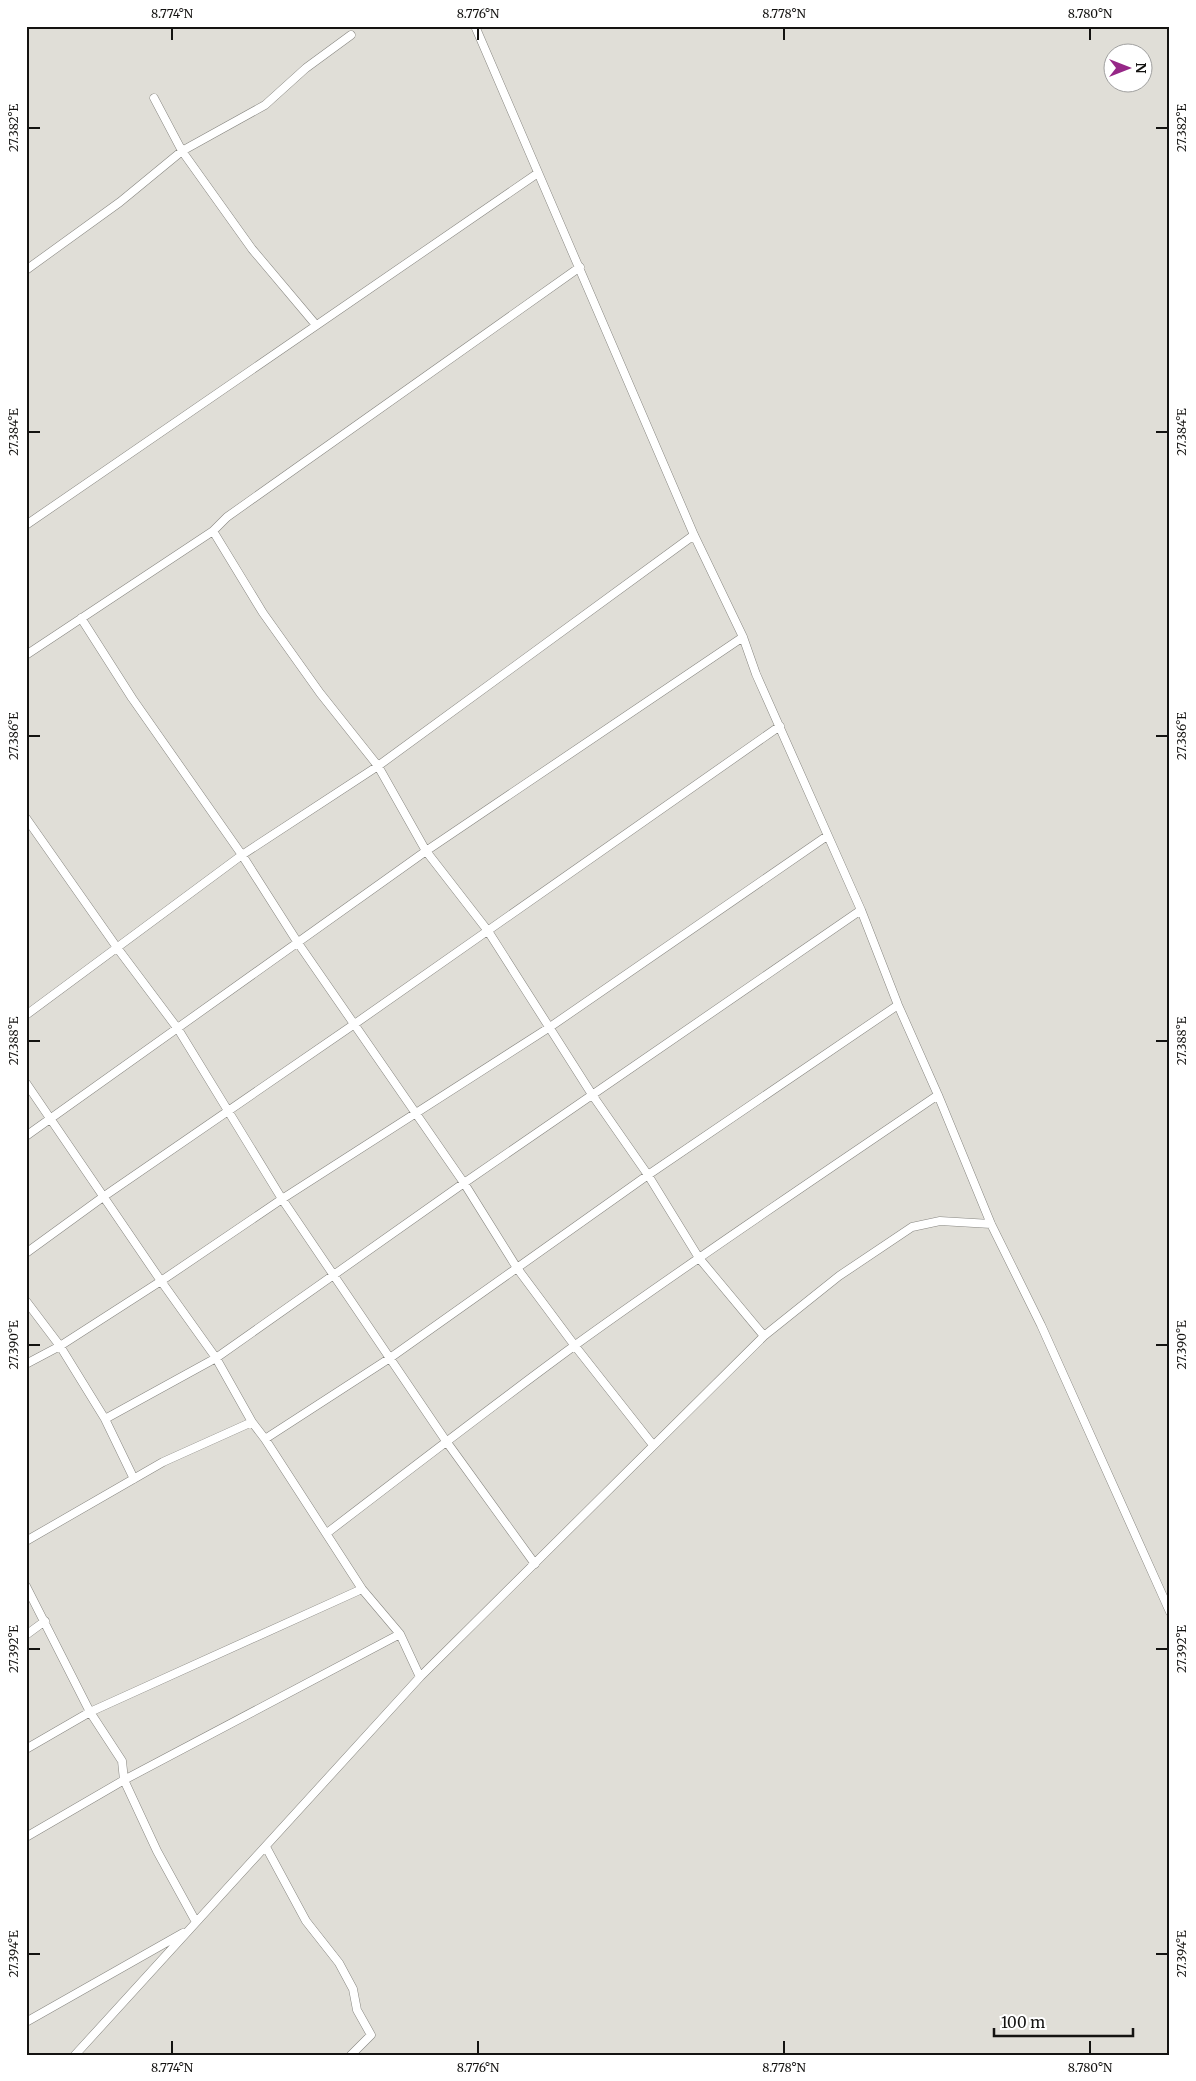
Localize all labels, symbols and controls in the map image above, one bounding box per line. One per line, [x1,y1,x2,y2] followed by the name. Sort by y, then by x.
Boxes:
[151,6,194,21] text: 8.774°N
[457,6,500,21] text: 8.776°N
[762,6,807,21] text: 8.778°N
[1068,6,1113,21] text: 8.780°N
[1104,42,1154,92] north arrow
[1132,62,1150,74] text: N
[6,104,21,152] text: 27.382°E
[1174,104,1189,152] text: 27.382°E
[6,408,21,456] text: 27.384°E
[1174,408,1189,456] text: 27.384°E
[6,712,21,760] text: 27.386°E
[1174,712,1189,760] text: 27.386°E
[6,1016,21,1065] text: 27.388°E
[1174,1016,1189,1065] text: 27.388°E
[6,1320,21,1370] text: 27.390°E
[1174,1320,1189,1370] text: 27.390°E
[6,1625,21,1673] text: 27.392°E
[1174,1625,1189,1673] text: 27.392°E
[6,1930,21,1978] text: 27.394°E
[1174,1930,1189,1978] text: 27.394°E
[994,2006,1132,2038] scale bar
[1001,2013,1045,2032] text: 100 m
[151,2060,194,2075] text: 8.774°N
[457,2060,500,2075] text: 8.776°N
[762,2060,807,2075] text: 8.778°N
[1068,2060,1113,2075] text: 8.780°N

